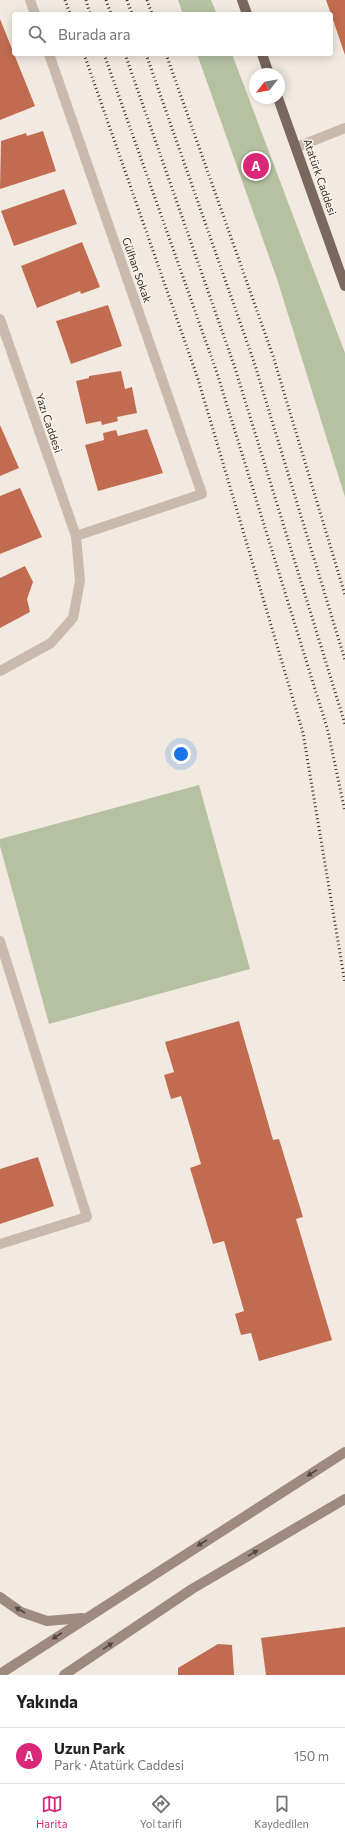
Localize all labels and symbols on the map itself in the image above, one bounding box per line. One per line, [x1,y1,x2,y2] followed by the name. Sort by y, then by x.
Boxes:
[249,68,285,104] north arrow
[301,137,340,217] street label: Atatürk Caddesi
[243,151,269,181] pin: A
[120,235,155,304] street label: Gülhan Sokak
[33,391,66,454] street label: Yazı Caddesi
[171,744,191,764] your location
[306,1470,318,1477] one-way arrow
[197,1539,207,1547] one-way arrow
[247,1550,259,1557] one-way arrow
[14,1606,25,1613] one-way arrow
[52,1632,63,1640] one-way arrow
[102,1642,114,1649] one-way arrow

